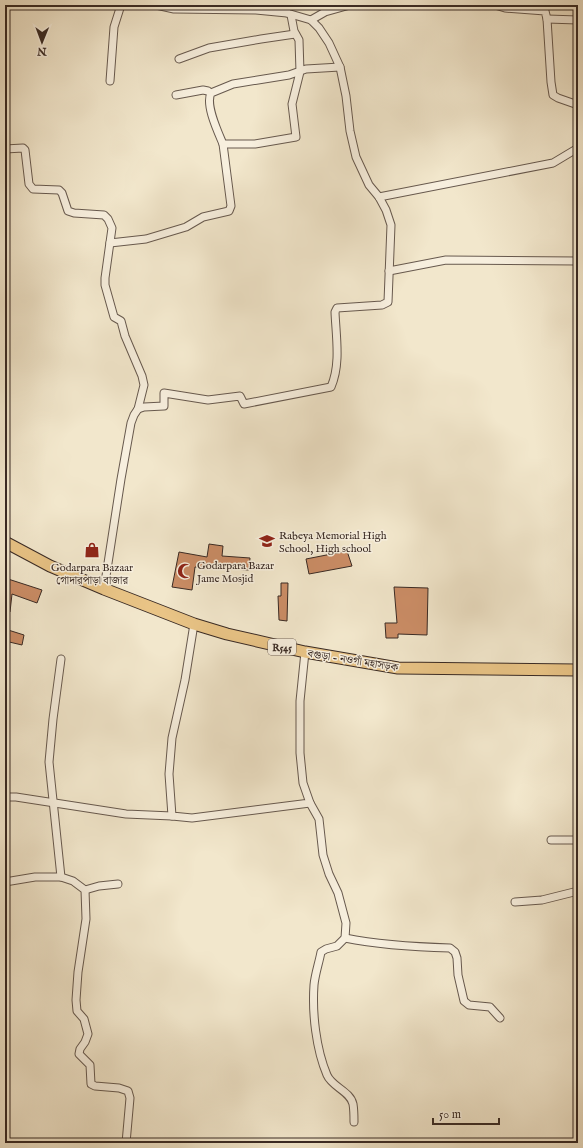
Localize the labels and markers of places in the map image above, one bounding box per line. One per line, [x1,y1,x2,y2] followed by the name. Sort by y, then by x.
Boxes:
[279,529,387,556] place label: Rabeya Memorial High School, High school
[258,532,276,550] school or university icon: Rabeya Memorial High School, High school
[83,541,101,559] shop icon: Godarpara Bazaar গোদারপাড়া বাজার
[195,559,274,586] place label: Godarpara Bazar Jame Mosjid
[51,561,133,588] place label: Godarpara Bazaar গোদারপাড়া বাজার
[176,562,194,580] mosque icon: Godarpara Bazar Jame Mosjid

